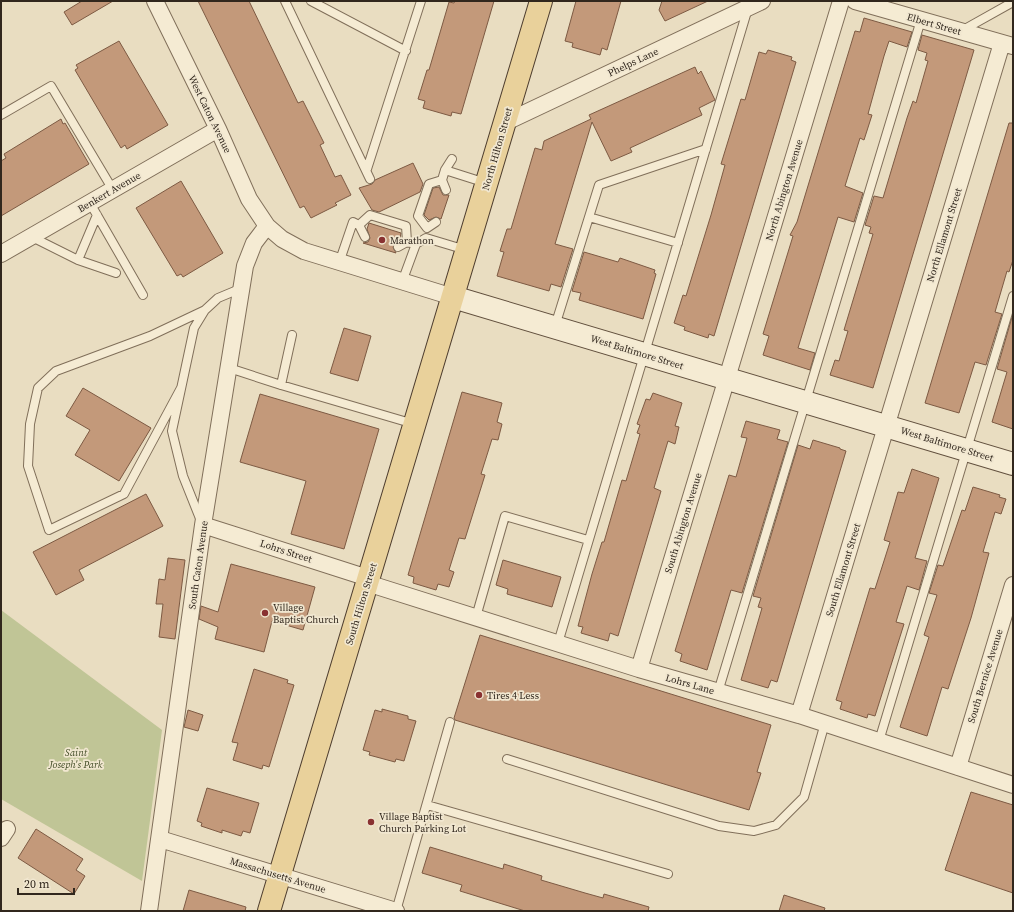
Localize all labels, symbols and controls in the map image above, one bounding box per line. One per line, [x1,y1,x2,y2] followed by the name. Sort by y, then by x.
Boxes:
[905,10,963,38] street label: Elbert Street
[606,45,660,79] street label: Phelps Lane
[185,73,235,155] street label: West Caton Avenue
[479,105,515,192] street label: North Hilton Street
[762,138,806,242] street label: North Abington Avenue
[75,169,143,215] street label: Benkert Avenue
[924,186,965,284] street label: North Ellamont Street
[390,234,434,247] place label: Marathon
[377,235,387,245] marker: Marathon
[589,332,686,373] street label: West Baltimore Street
[899,424,996,465] street label: West Baltimore Street
[662,471,704,575] street label: South Abington Avenue
[185,520,211,610] street label: South Caton Avenue
[823,521,864,618] street label: South Ellamont Street
[258,536,314,566] street label: Lohrs Street
[342,561,380,646] street label: South Hilton Street
[273,601,339,626] place label: Village Baptist Church
[260,608,270,618] marker: Village Baptist Church
[964,627,1006,725] street label: South Bernice Avenue
[664,671,716,697] street label: Lohrs Lane
[487,689,539,702] place label: Tires 4 Less
[474,690,484,700] marker: Tires 4 Less
[47,746,103,771] park label: Saint Joseph's Park
[379,810,467,835] place label: Village Baptist Church Parking Lot
[366,817,376,827] marker: Village Baptist Church Parking Lot
[228,854,328,896] street label: Massachusetts Avenue
[18,870,74,896] scale bar
[24,876,50,892] text: 20 m

